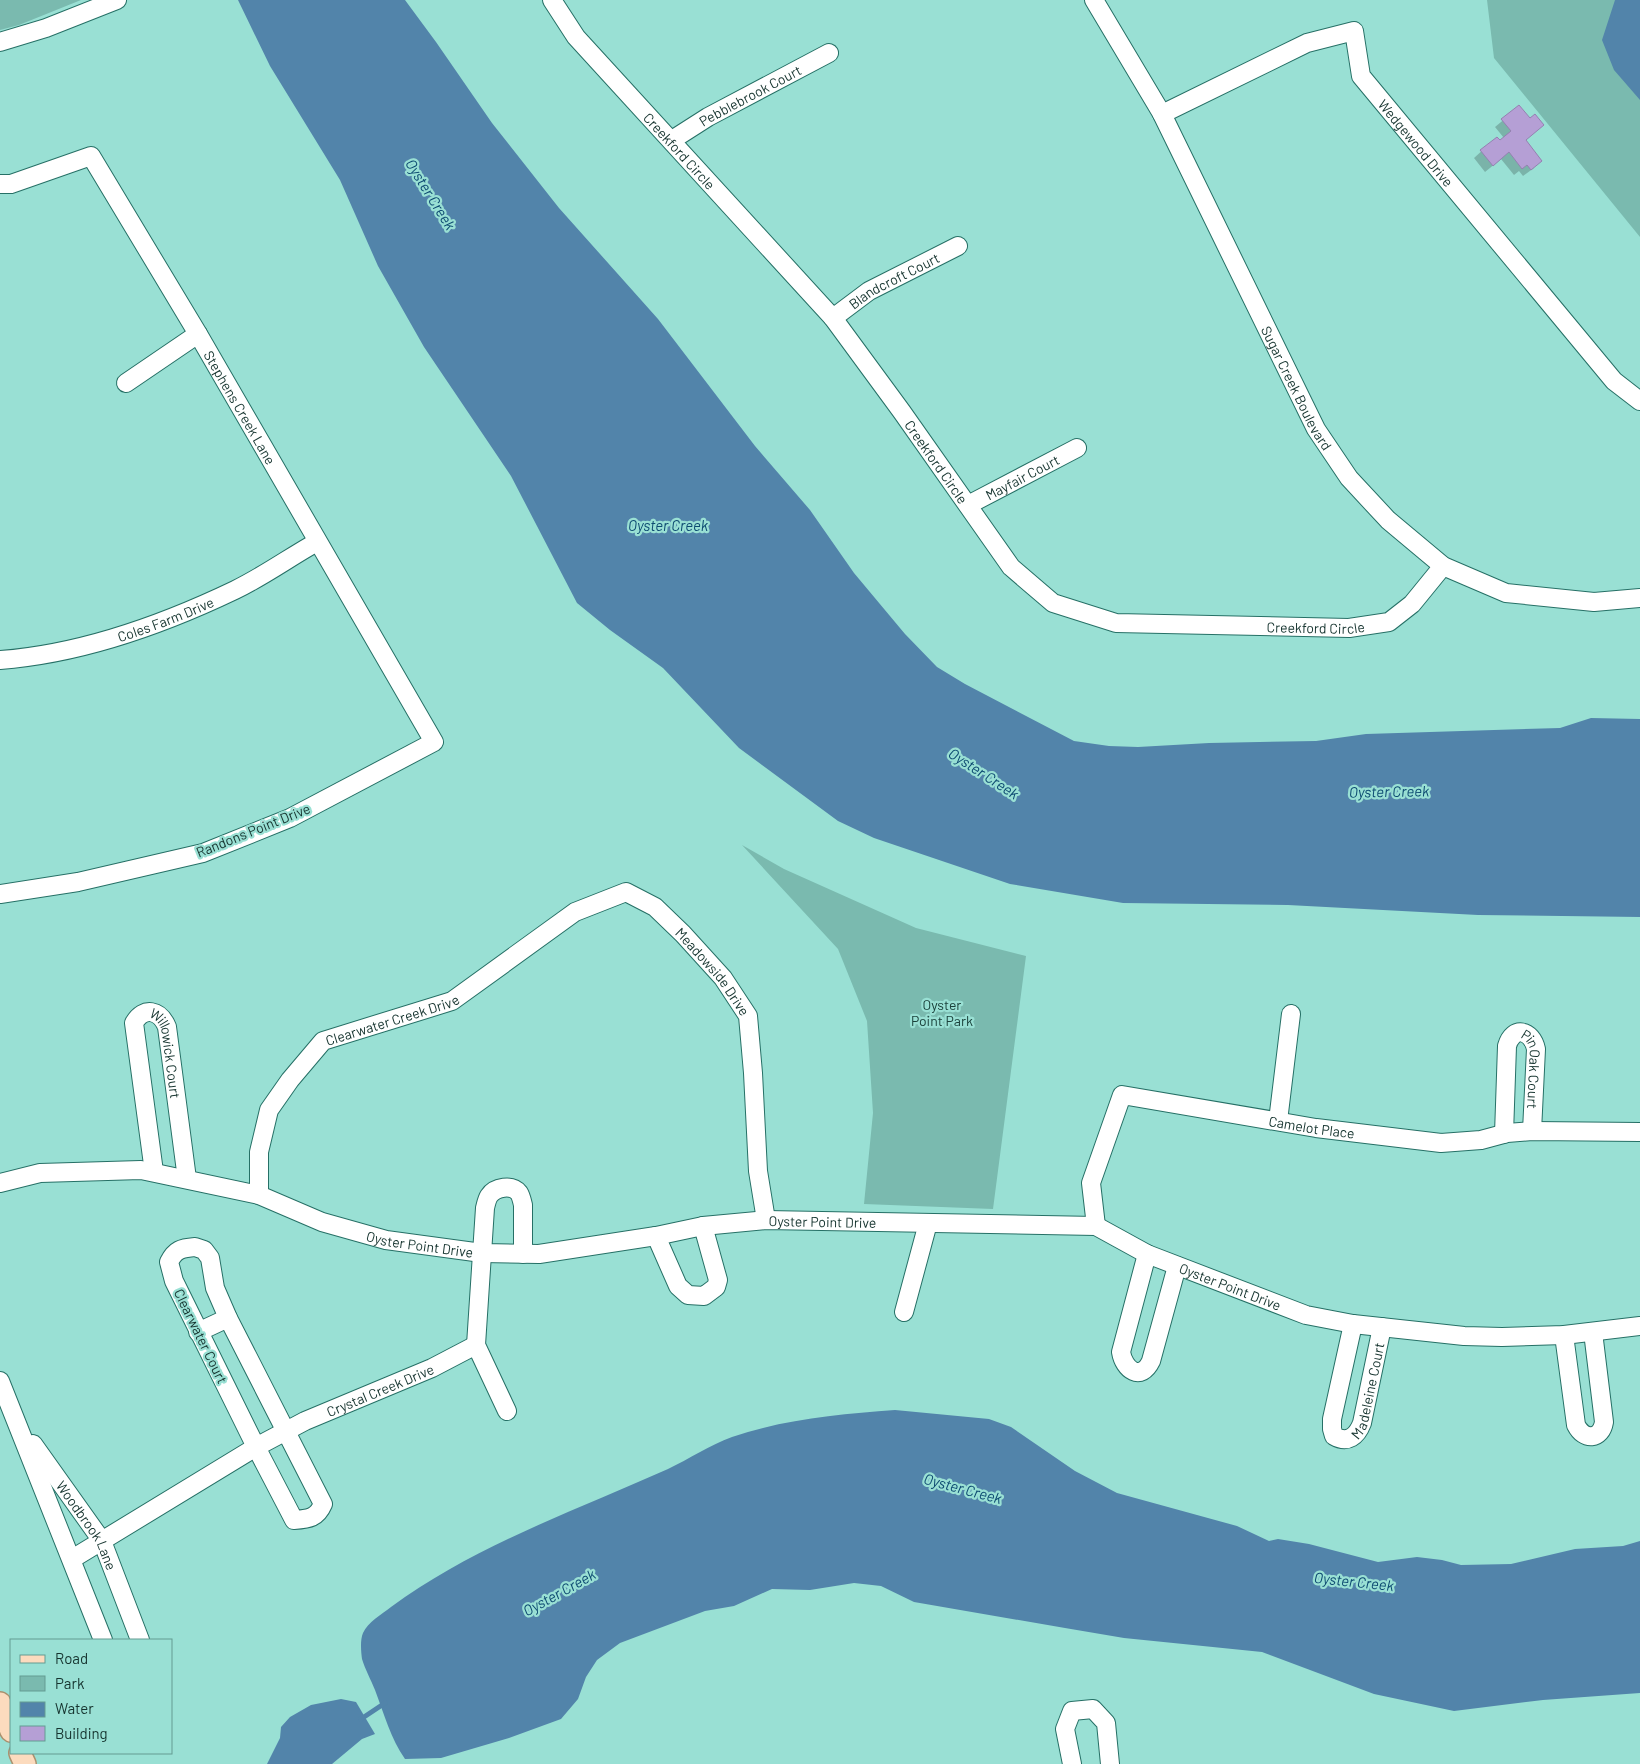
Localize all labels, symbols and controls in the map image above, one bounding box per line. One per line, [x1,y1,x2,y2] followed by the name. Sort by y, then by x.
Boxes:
[696,61,804,129] street label: Pebblebrook Court
[1375,95,1457,190] street label: Wedgewood Drive
[641,109,719,192] street label: Creekford Circle
[402,155,460,233] water label: Oyster Creek
[845,248,942,312] street label: Blandcroft Court
[1258,323,1336,453] street label: Sugar Creek Boulevard
[201,347,280,467] street label: Stephens Creek Lane
[902,416,972,506] street label: Creekford Circle
[982,450,1062,503] street label: Mayfair Court
[628,516,709,534] water label: Oyster Creek
[115,593,216,645] street label: Coles Farm Drive
[1266,617,1366,637] street label: Creekford Circle
[945,744,1023,803] water label: Oyster Creek
[1349,781,1430,801] water label: Oyster Creek
[194,799,312,861] street label: Randons Point Drive
[672,923,754,1018] street label: Meadowside Drive
[323,990,462,1048] street label: Clearwater Creek Drive
[911,996,973,1029] park label: Oyster Point Park
[147,1004,185,1099] street label: Willowick Court
[1519,1025,1544,1109] street label: Pin Oak Court
[1268,1112,1356,1141] street label: Camelot Place
[768,1212,876,1231] street label: Oyster Point Drive
[365,1226,474,1260] street label: Oyster Point Drive
[1177,1259,1284,1313] street label: Oyster Point Drive
[171,1286,231,1386] street label: Clearwater Court
[1347,1341,1387,1442] street label: Madeleine Court
[324,1360,436,1420] street label: Crystal Creek Drive
[922,1469,1005,1507] water label: Oyster Creek
[53,1477,121,1572] street label: Woodbrook Lane
[520,1564,599,1619] water label: Oyster Creek
[1313,1568,1396,1594] water label: Oyster Creek
[10,1639,172,1754] legend
[55,1649,88,1667] text: Road
[55,1674,85,1692] text: Park
[55,1699,94,1717] text: Water
[55,1724,108,1742] text: Building

